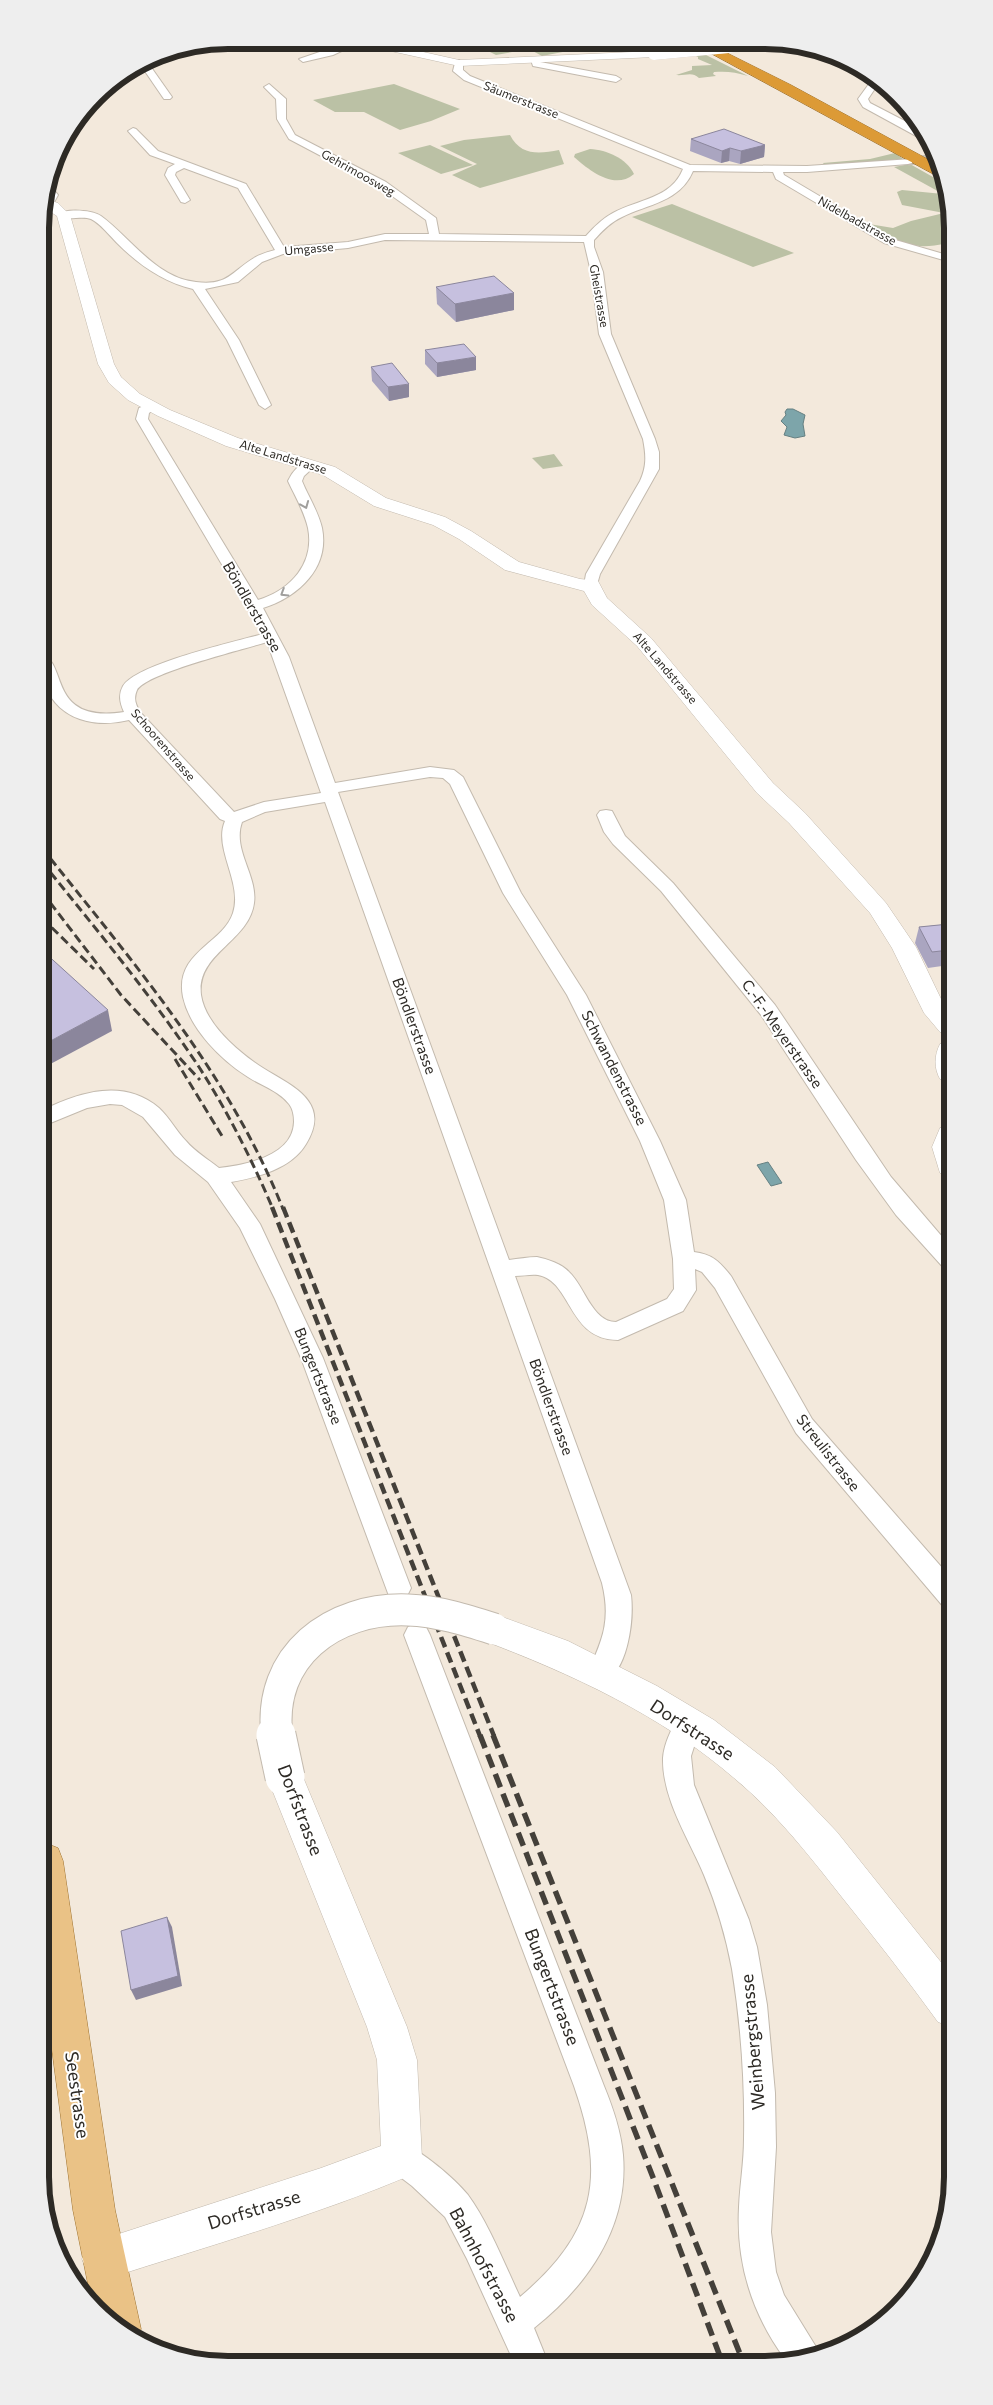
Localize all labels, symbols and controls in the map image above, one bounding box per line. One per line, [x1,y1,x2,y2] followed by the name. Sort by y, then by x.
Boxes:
[482,78,561,121] street label: Säumerstrasse
[319,146,398,198] street label: Gehrimoosweg
[816,193,899,247] street label: Nidelbadstrasse
[284,239,334,257] street label: Umgasse
[588,263,612,328] street label: Gheistrasse
[238,436,329,476] street label: Alte Landstrasse
[299,500,309,509] one-way arrow
[220,558,286,655] street label: Böndlerstrasse
[281,587,290,596] one-way arrow
[631,629,701,706] street label: Alte Landstrasse
[129,706,199,783] street label: Schoorenstrasse
[389,975,441,1077] street label: Böndlerstrasse
[739,976,827,1091] street label: C.-F.-Meyerstrasse
[578,1007,652,1128] street label: Schwandenstrasse
[291,1325,347,1427] street label: Bungertstrasse
[526,1356,578,1458] street label: Böndlerstrasse
[793,1410,864,1494] street label: Streulistrasse
[646,1694,739,1764] street label: Dorfstrasse
[273,1761,328,1858] street label: Dorfstrasse
[521,1925,585,2048] street label: Bungertstrasse
[735,1973,769,2111] street label: Weinbergstrasse
[61,2050,95,2140] street label: Seestrasse
[205,2185,303,2234] street label: Dorfstrasse
[445,2203,524,2326] street label: Bahnhofstrasse

